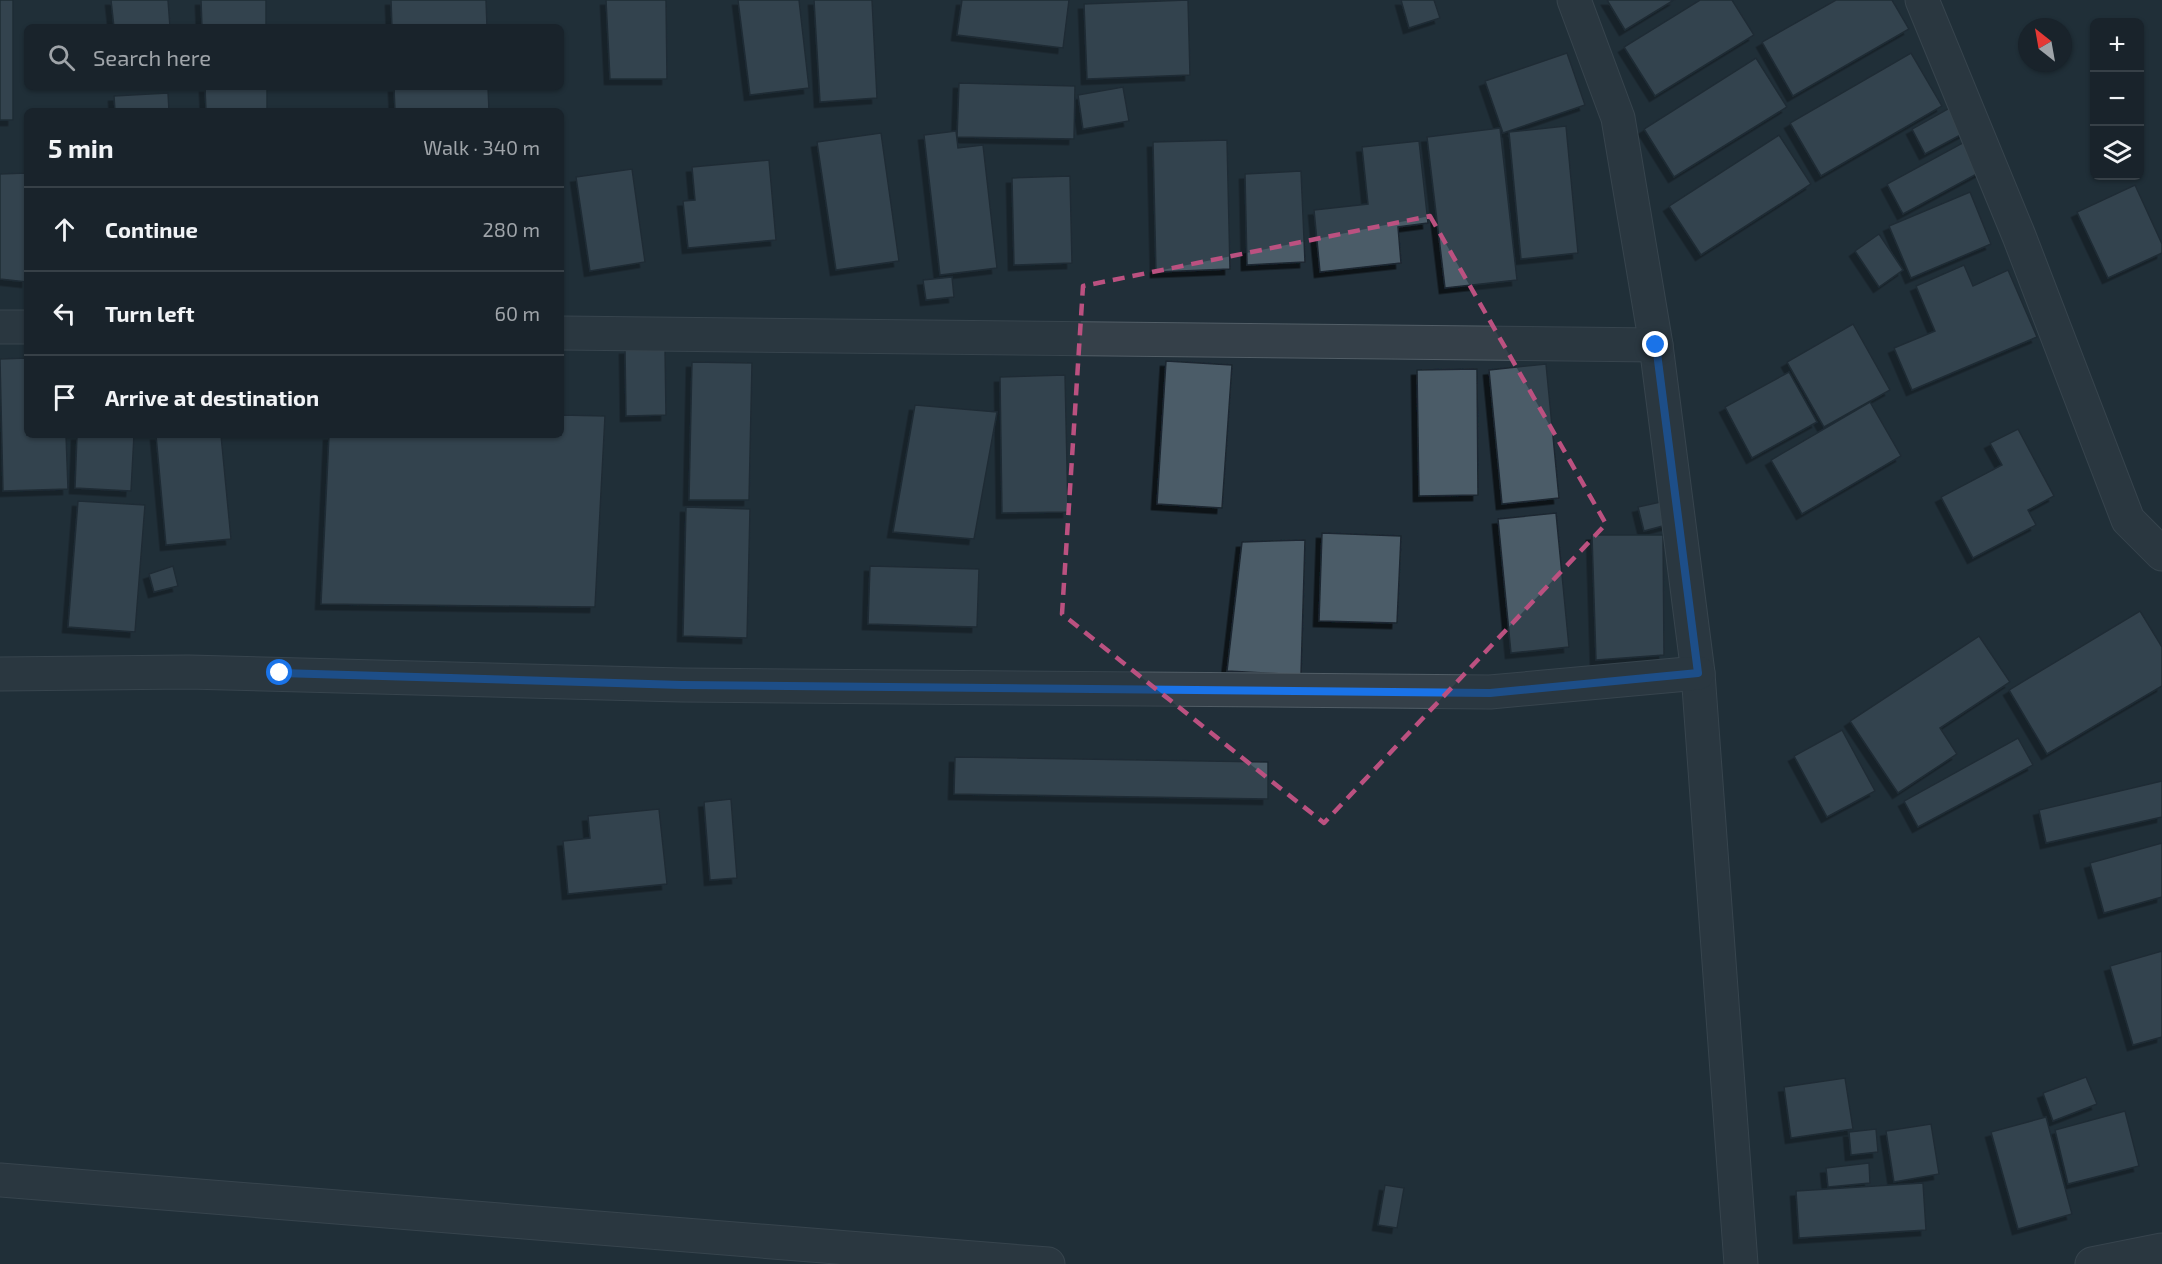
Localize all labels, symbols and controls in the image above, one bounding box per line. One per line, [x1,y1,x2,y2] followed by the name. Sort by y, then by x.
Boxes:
[2018,18,2072,72] north arrow
[2090,18,2144,180] map controls
[2090,18,2144,72] button: +
[24,24,564,90] search box
[45,41,78,74] icon: search
[93,44,211,70] text: Search here
[2090,72,2144,126] button: −
[2090,126,2144,180] button: layers
[48,132,114,163] text: 5 min
[423,135,540,159] text: Walk · 340 m
[48,213,81,246] icon: ahead
[105,216,198,242] text: Continue
[483,217,540,241] text: 280 m
[48,297,81,330] icon: left
[105,300,194,326] text: Turn left
[495,301,540,325] text: 60 m
[1642,331,1668,357] route end
[48,381,81,414] icon: arrive
[105,384,319,410] text: Arrive at destination
[266,659,292,685] route start

